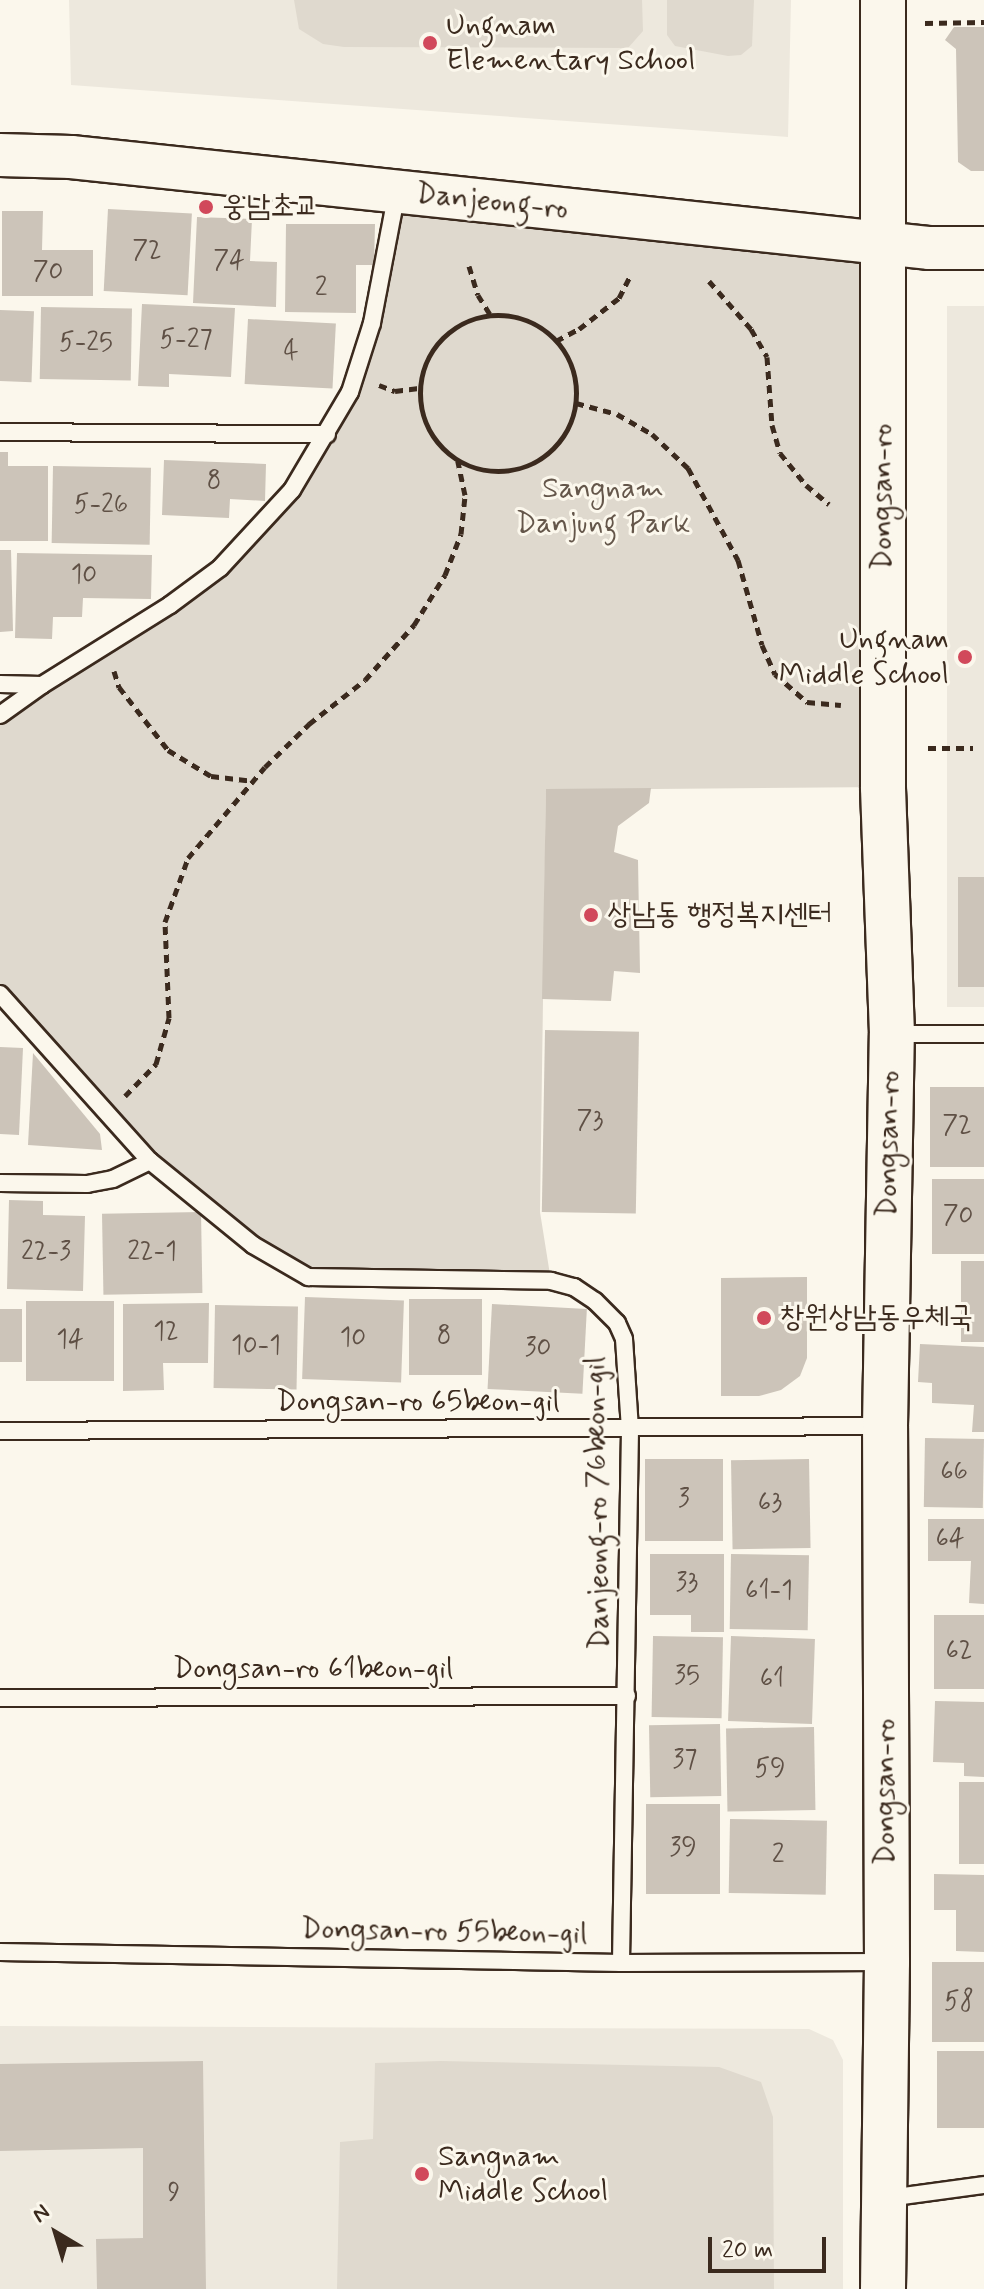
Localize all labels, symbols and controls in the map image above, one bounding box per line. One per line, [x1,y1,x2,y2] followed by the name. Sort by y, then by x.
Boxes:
[446,8,695,78] place label: Ungnam Elementary School
[421,34,439,52] marker: Ungnam Elementary School
[414,176,570,228] street label: Danjeong-ro
[222,189,319,225] place label: 웅남초교
[197,198,215,216] marker: 웅남초교
[132,236,162,268] house number: 72
[213,246,245,278] house number: 74
[33,257,63,289] house number: 70
[315,273,327,305] house number: 2
[159,325,213,357] house number: 5-27
[59,328,113,360] house number: 5-25
[283,337,299,369] house number: 4
[865,424,901,570] street label: Dongsan-ro
[207,466,221,498] house number: 8
[518,471,688,542] park label: Sangnam Danjung Park
[74,490,128,522] house number: 5-26
[71,560,97,592] house number: 10
[777,622,949,692] place label: Ungnam Middle School
[956,648,974,666] marker: Ungnam Middle School
[607,897,832,933] place label: 상남동 행정복지센터
[582,906,600,924] marker: 상남동 행정복지센터
[870,1070,908,1218] street label: Dongsan-ro
[577,1106,603,1138] house number: 73
[942,1111,972,1143] house number: 72
[943,1201,973,1233] house number: 70
[21,1237,71,1269] house number: 22-3
[127,1237,177,1269] house number: 22-1
[780,1300,973,1336] place label: 창원상남동우체국
[755,1309,773,1327] marker: 창원상남동우체국
[153,1317,179,1349] house number: 12
[437,1321,451,1353] house number: 8
[340,1323,366,1355] house number: 10
[56,1325,84,1357] house number: 14
[231,1331,281,1363] house number: 10-1
[525,1333,551,1365] house number: 30
[577,1356,619,1650] street label: Danjeong-ro 76beon-gil
[276,1384,560,1420] street label: Dongsan-ro 65beon-gil
[940,1457,968,1489] house number: 66
[678,1484,690,1516] house number: 3
[758,1488,782,1520] house number: 63
[935,1524,965,1556] house number: 64
[676,1568,698,1600] house number: 33
[745,1576,793,1608] house number: 61-1
[945,1636,973,1668] house number: 62
[173,1651,453,1687] street label: Dongsan-ro 61beon-gil
[674,1661,700,1693] house number: 35
[760,1664,784,1696] house number: 61
[868,1719,904,1865] street label: Dongsan-ro
[673,1745,697,1777] house number: 37
[754,1754,786,1786] house number: 59
[669,1833,697,1865] house number: 39
[772,1840,784,1872] house number: 2
[300,1912,588,1952] street label: Dongsan-ro 55beon-gil
[944,1987,974,2019] house number: 58
[438,2139,610,2210] place label: Sangnam Middle School
[413,2165,431,2183] marker: Sangnam Middle School
[168,2178,180,2210] house number: 9
[16,2193,96,2273] north arrow
[27,2199,56,2230] text: N
[712,2221,830,2271] scale bar
[722,2235,773,2266] text: 20 m

